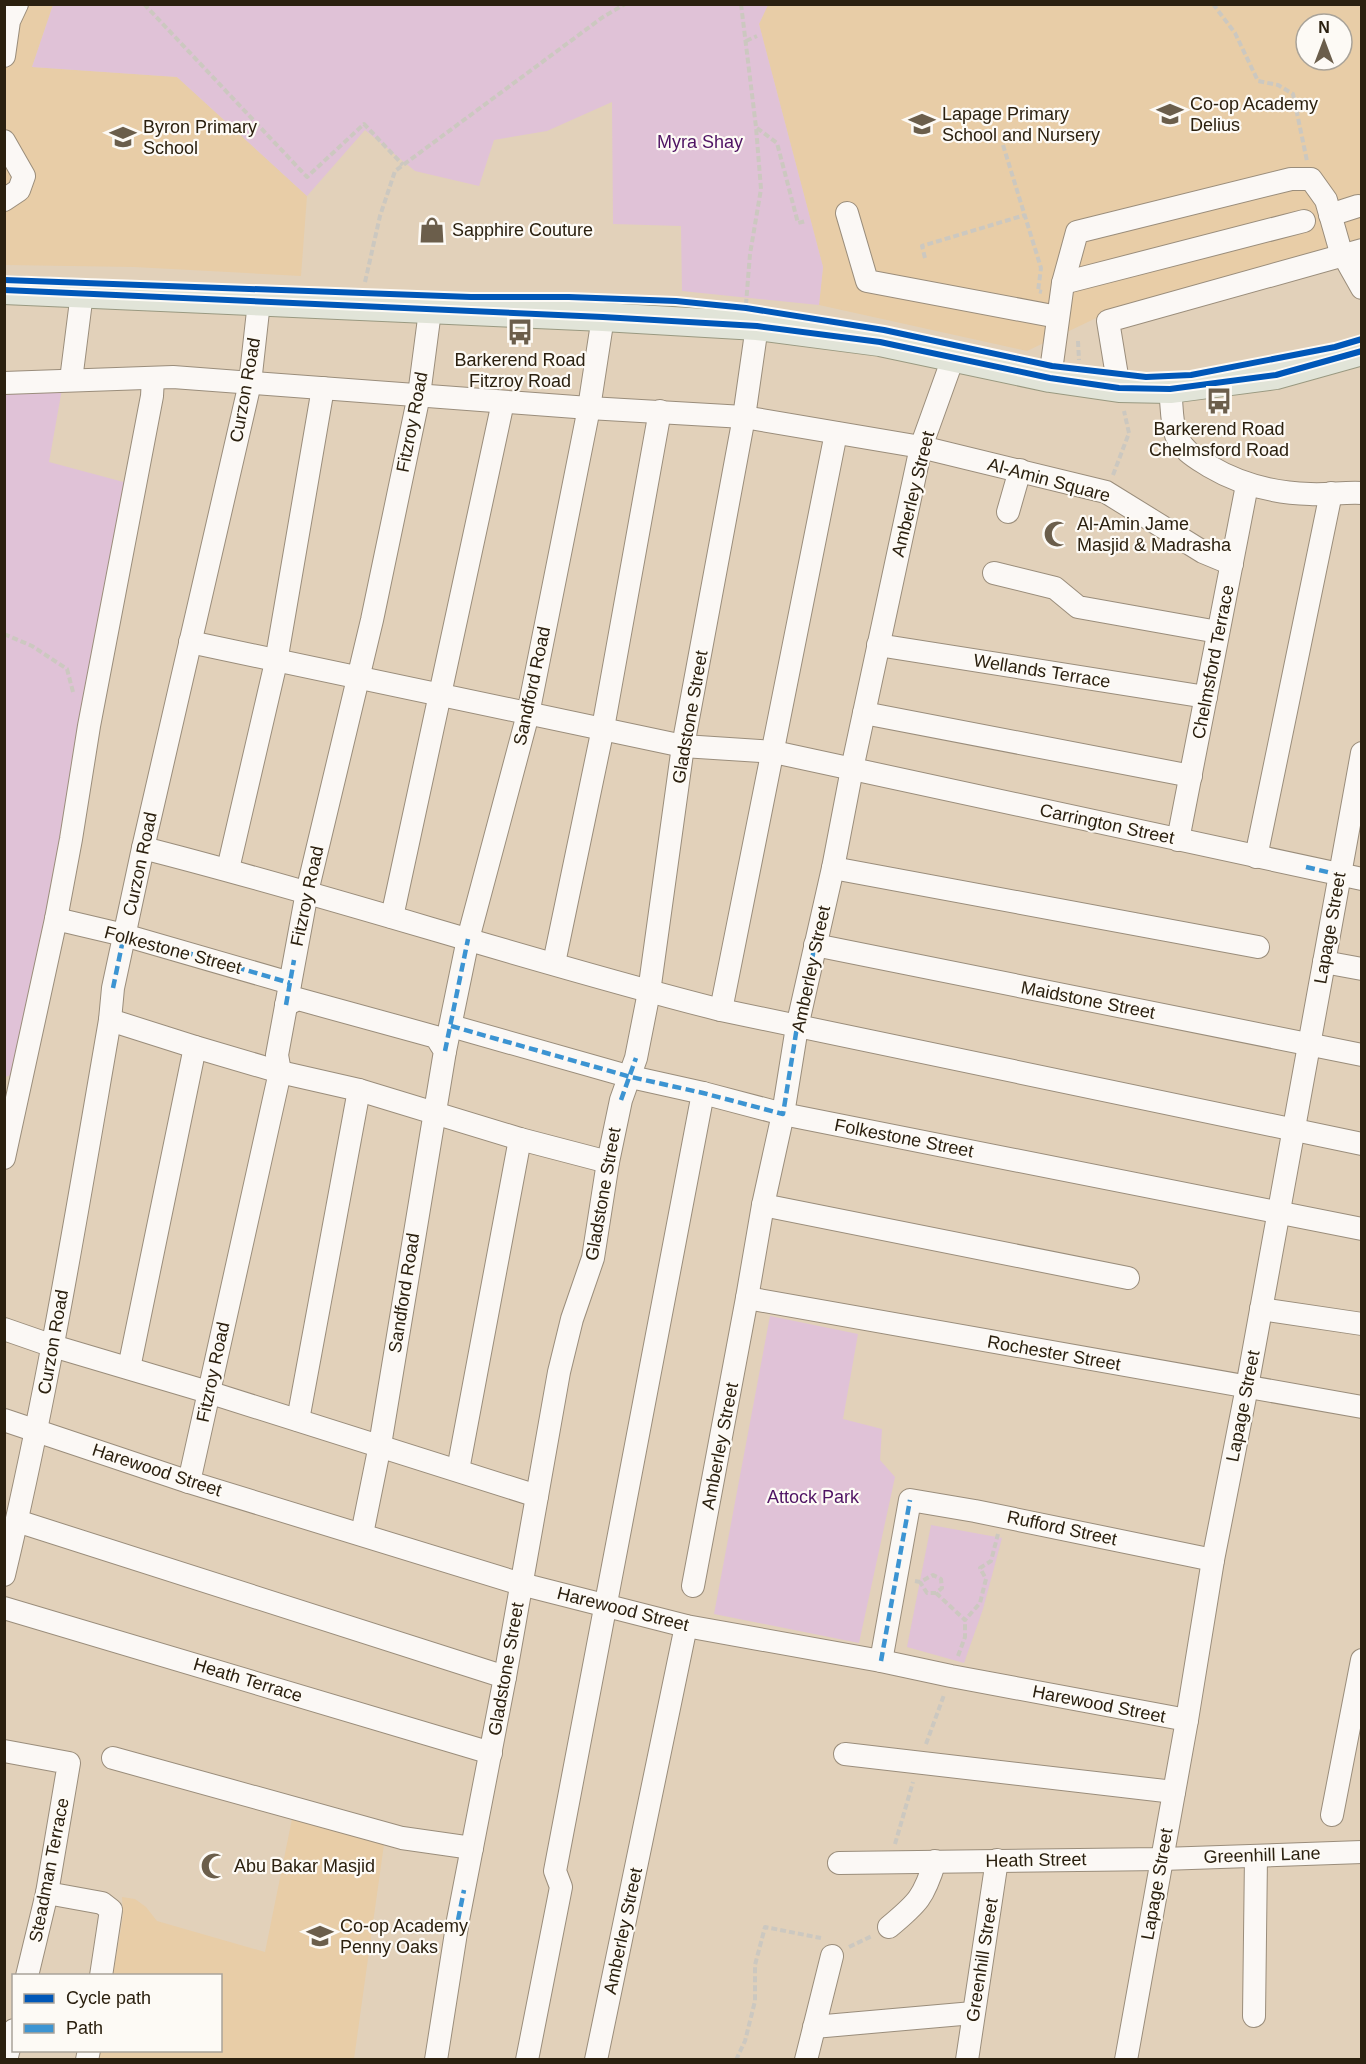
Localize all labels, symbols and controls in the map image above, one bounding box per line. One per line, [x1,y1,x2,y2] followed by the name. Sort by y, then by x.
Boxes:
[1294,12,1354,72] north arrow
[1318,19,1330,36] text: N
[1190,94,1318,135] place label: Co-op Academy Delius
[1155,99,1185,129] school or university icon: Co-op Academy Delius
[942,104,1100,145] place label: Lapage Primary School and Nursery
[907,109,937,139] school or university icon: Lapage Primary School and Nursery
[143,117,257,158] place label: Byron Primary School
[108,122,138,152] school or university icon: Byron Primary School
[657,132,743,152] park label: Myra Shay
[417,215,447,245] shop icon: Sapphire Couture
[452,220,593,240] place label: Sapphire Couture
[505,317,535,347] bus stop icon: Barkerend Road Fitzroy Road
[226,336,264,444] street label: Curzon Road
[454,350,586,391] place label: Barkerend Road Fitzroy Road
[392,370,432,474] street label: Fitzroy Road
[1204,386,1234,416] bus stop icon: Barkerend Road Chelmsford Road
[1149,419,1289,460] place label: Barkerend Road Chelmsford Road
[888,429,938,559] street label: Amberley Street
[986,454,1112,506] street label: Al-Amin Square
[1077,514,1232,555] place label: Al-Amin Jame Masjid & Madrasha
[1042,519,1072,549] mosque icon: Al-Amin Jame Masjid & Madrasha
[1188,583,1238,741] street label: Chelmsford Terrace
[510,625,554,747] street label: Sandford Road
[668,649,712,785] street label: Gladstone Street
[972,650,1112,692] street label: Wellands Terrace
[1038,800,1176,848] street label: Carrington Street
[119,810,161,918] street label: Curzon Road
[287,844,327,948] street label: Fitzroy Road
[1310,871,1350,985] street label: Lapage Street
[788,904,834,1034] street label: Amberley Street
[102,922,244,978] street label: Folkestone Street
[1019,977,1157,1023] street label: Maidstone Street
[833,1115,975,1161] street label: Folkestone Street
[581,1126,625,1262] street label: Gladstone Street
[385,1232,423,1354] street label: Sandford Road
[34,1288,72,1396] street label: Curzon Road
[193,1320,233,1424] street label: Fitzroy Road
[986,1331,1122,1375] street label: Rochester Street
[1222,1349,1264,1463] street label: Lapage Street
[698,1381,742,1511] street label: Amberley Street
[90,1440,224,1500] street label: Harewood Street
[767,1487,860,1507] park label: Attock Park
[1005,1507,1119,1549] street label: Rufford Street
[555,1583,691,1635] street label: Harewood Street
[484,1601,528,1737] street label: Gladstone Street
[191,1654,305,1706] street label: Heath Terrace
[1031,1681,1167,1727] street label: Harewood Street
[25,1796,73,1944] street label: Steadman Terrace
[1137,1827,1177,1941] street label: Lapage Street
[1203,1843,1321,1867] street label: Greenhill Lane
[985,1849,1087,1871] street label: Heath Street
[199,1851,229,1881] mosque icon: Abu Bakar Masjid
[234,1856,375,1876] place label: Abu Bakar Masjid
[600,1866,646,1996] street label: Amberley Street
[962,1897,1002,2023] street label: Greenhill Street
[340,1916,468,1957] place label: Co-op Academy Penny Oaks
[305,1921,335,1951] school or university icon: Co-op Academy Penny Oaks
[12,1974,222,2052] legend
[66,1988,151,2008] text: Cycle path
[66,2018,103,2038] text: Path

